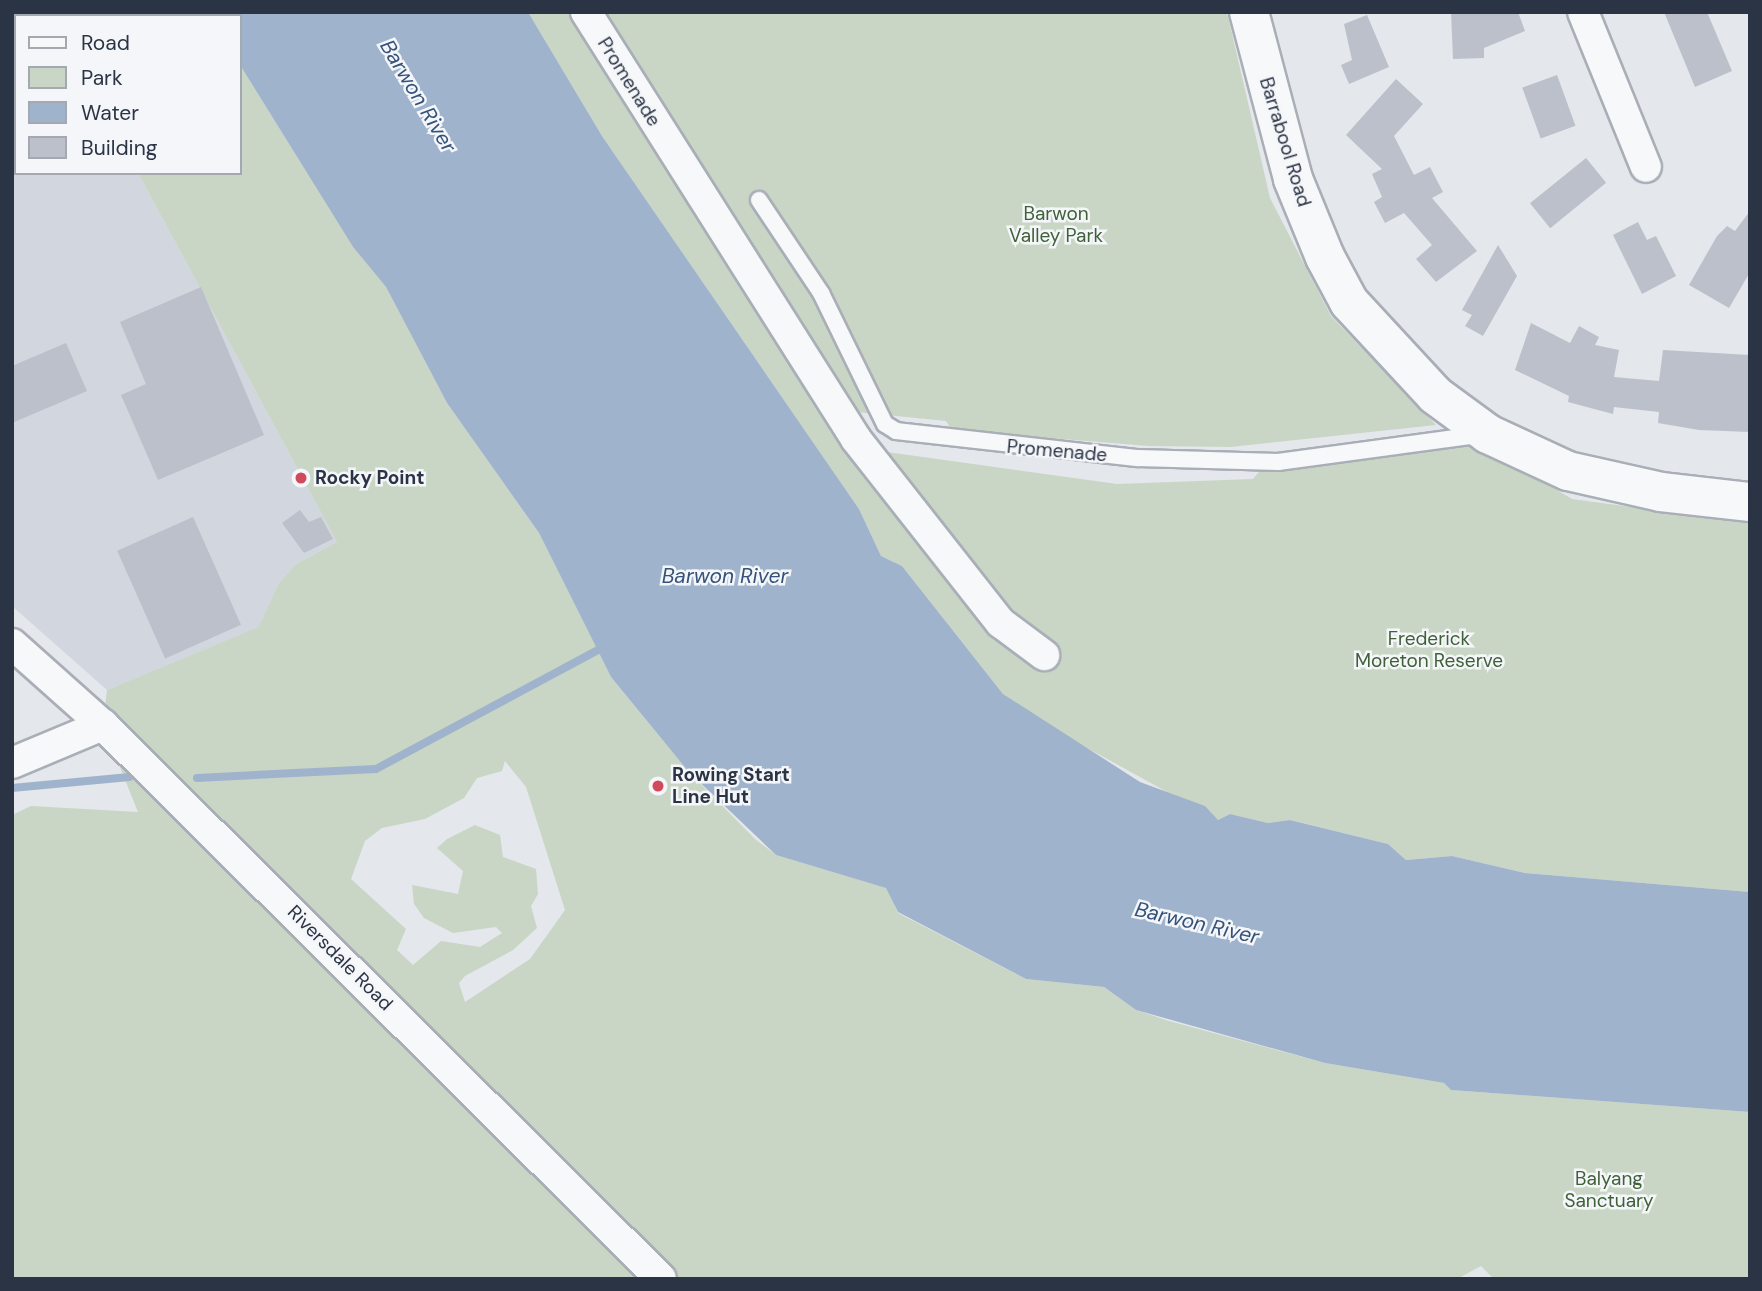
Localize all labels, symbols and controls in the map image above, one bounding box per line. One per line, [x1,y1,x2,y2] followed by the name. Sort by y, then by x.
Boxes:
[14,14,242,175] legend
[81,29,130,57] text: Road
[593,33,665,131] street label: Promenade
[375,35,461,157] water label: Barwon River
[81,64,122,92] text: Park
[1254,75,1316,209] street label: Barrabool Road
[81,99,139,127] text: Water
[81,134,157,162] text: Building
[1009,203,1103,247] park label: Barwon Valley Park
[1006,435,1108,467] street label: Promenade
[315,467,424,489] place label: Rocky Point
[293,470,309,486] marker: Rocky Point
[662,563,788,589] water label: Barwon River
[1355,628,1503,672] park label: Frederick Moreton Reserve
[672,764,790,808] place label: Rowing Start Line Hut
[650,778,666,794] marker: Rowing Start Line Hut
[1132,896,1262,950] water label: Barwon River
[283,901,397,1015] street label: Riversdale Road
[1564,1168,1654,1212] park label: Balyang Sanctuary

